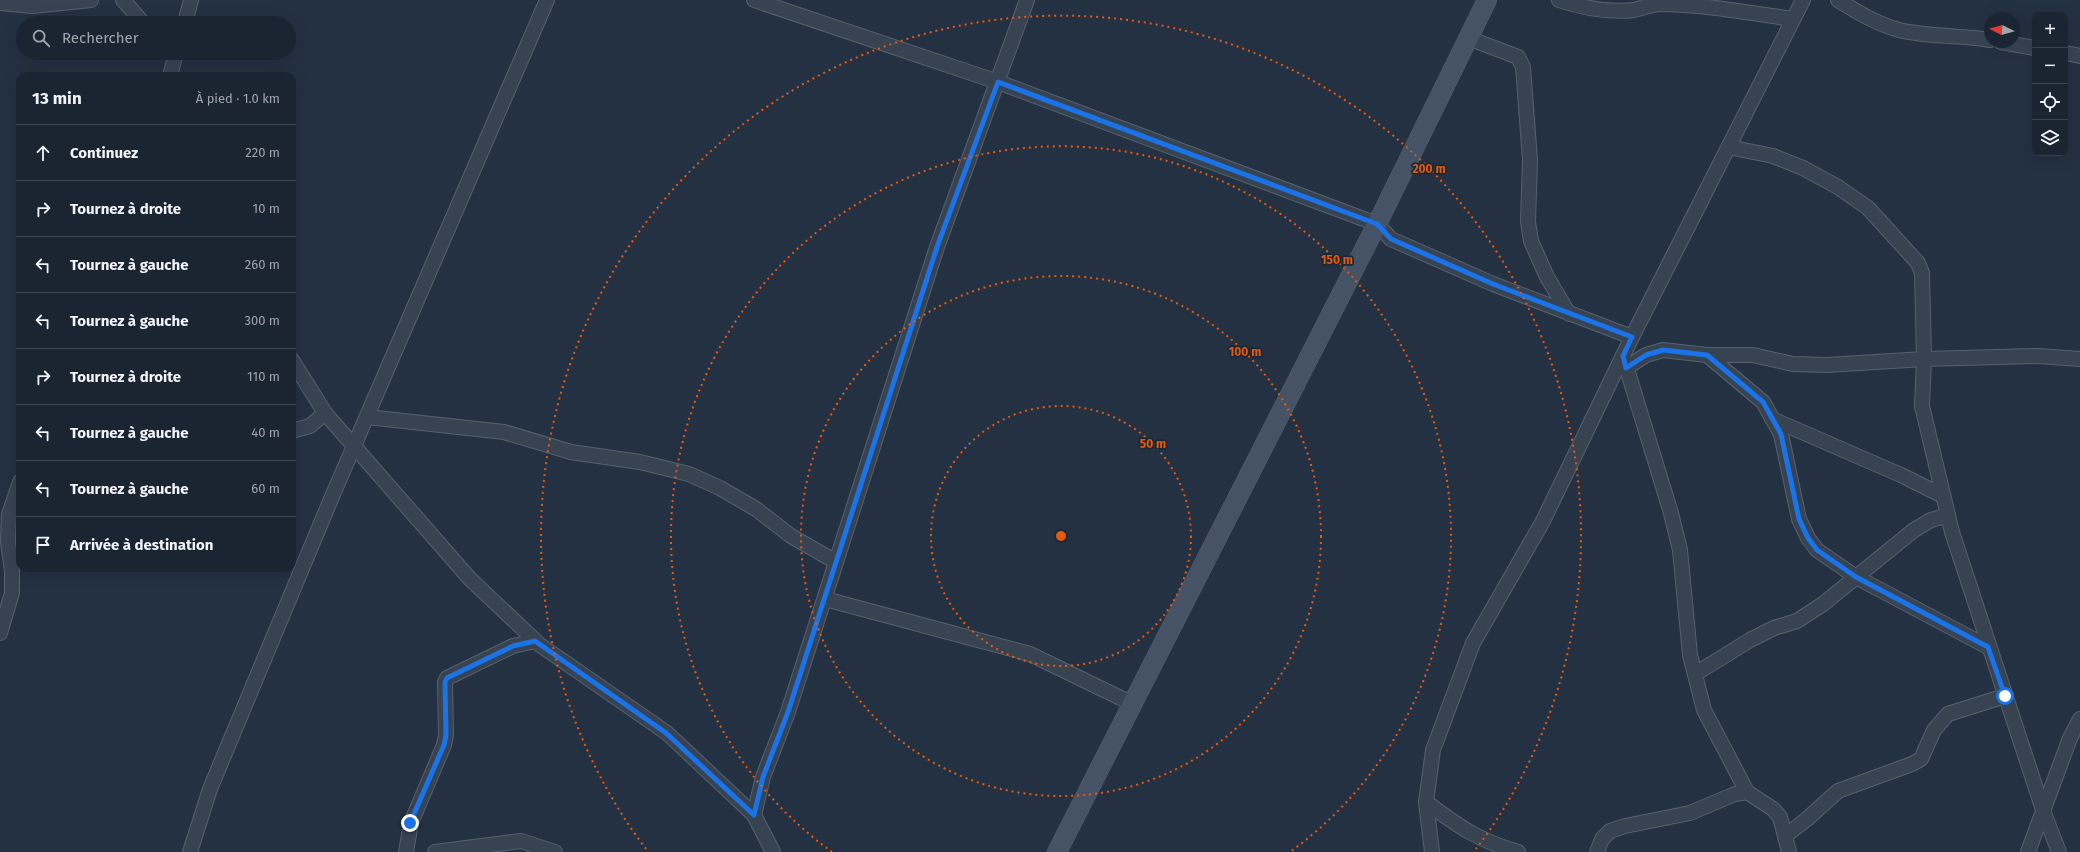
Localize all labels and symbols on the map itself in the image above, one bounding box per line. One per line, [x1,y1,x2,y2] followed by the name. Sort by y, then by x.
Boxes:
[1984,12,2020,48] north arrow
[1412,162,1446,176] text: 200 m
[1321,253,1353,267] text: 150 m
[1229,345,1261,359] text: 100 m
[1140,437,1166,451] text: 50 m
[1054,529,1068,543] centre of rings
[1996,687,2014,705] route start
[401,814,419,832] route end

